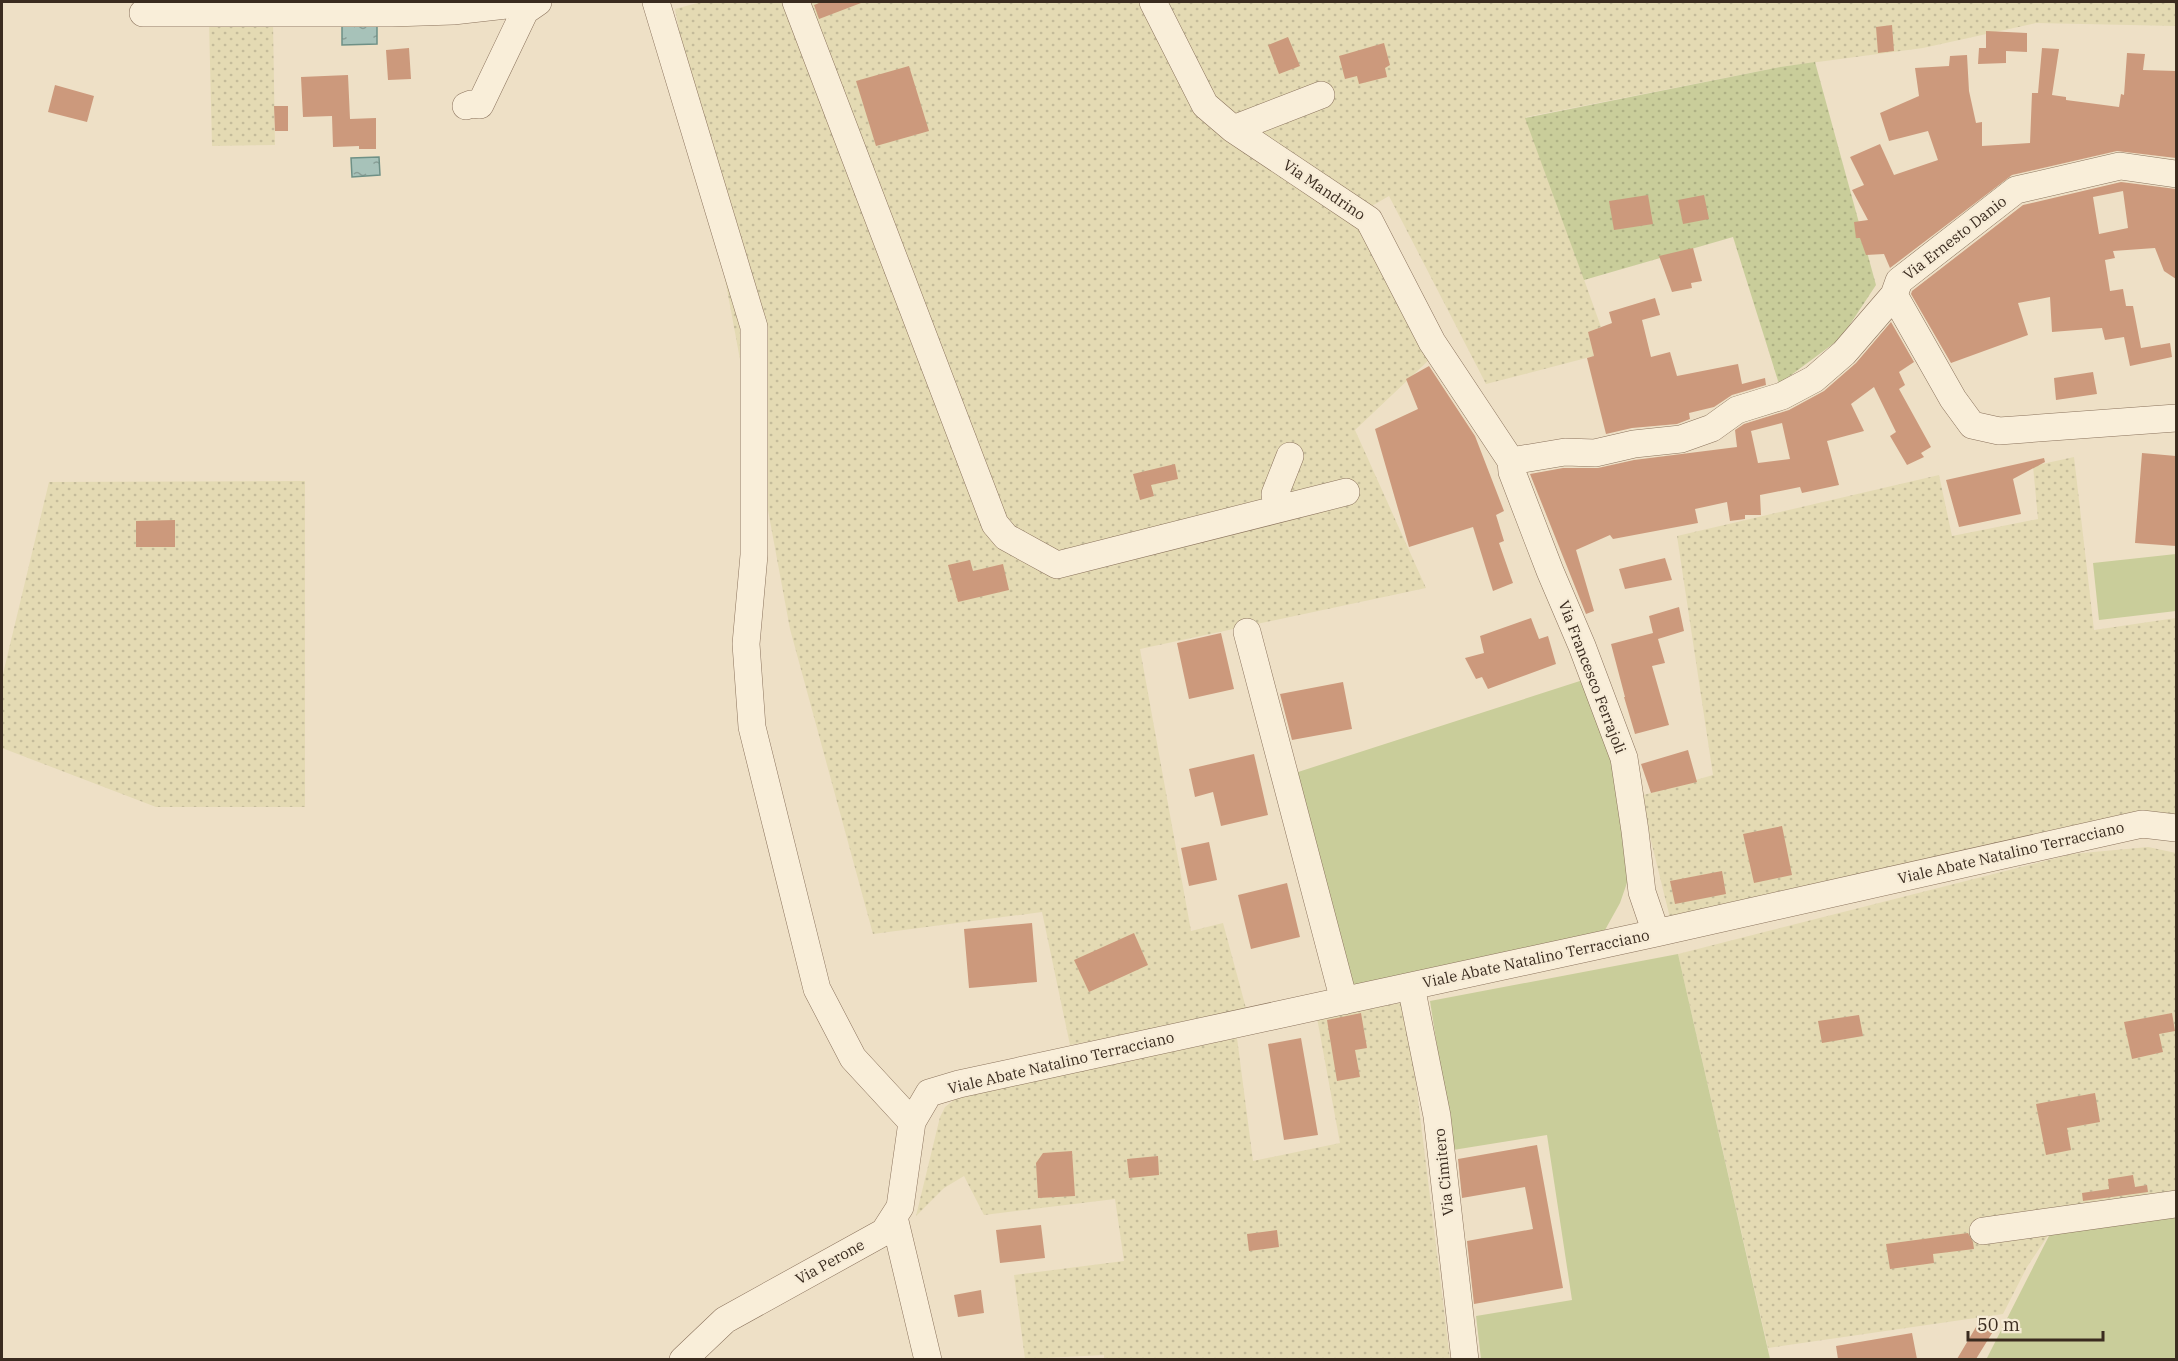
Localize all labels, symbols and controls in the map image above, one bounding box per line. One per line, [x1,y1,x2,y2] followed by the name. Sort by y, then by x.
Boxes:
[1279,155,1369,224] street label: Via Mandrino
[1899,191,2010,284] street label: Via Ernesto Danio
[1554,598,1631,756] street label: Via Francesco Ferrajoli
[1896,817,2126,888] street label: Viale Abate Natalino Terracciano
[1421,925,1651,992] street label: Viale Abate Natalino Terracciano
[946,1027,1176,1098] street label: Viale Abate Natalino Terracciano
[1429,1127,1458,1217] street label: Via Cimitero
[792,1235,868,1288] street label: Via Perone
[1968,1304,2103,1342] scale bar
[1977,1313,2020,1336] text: 50 m

